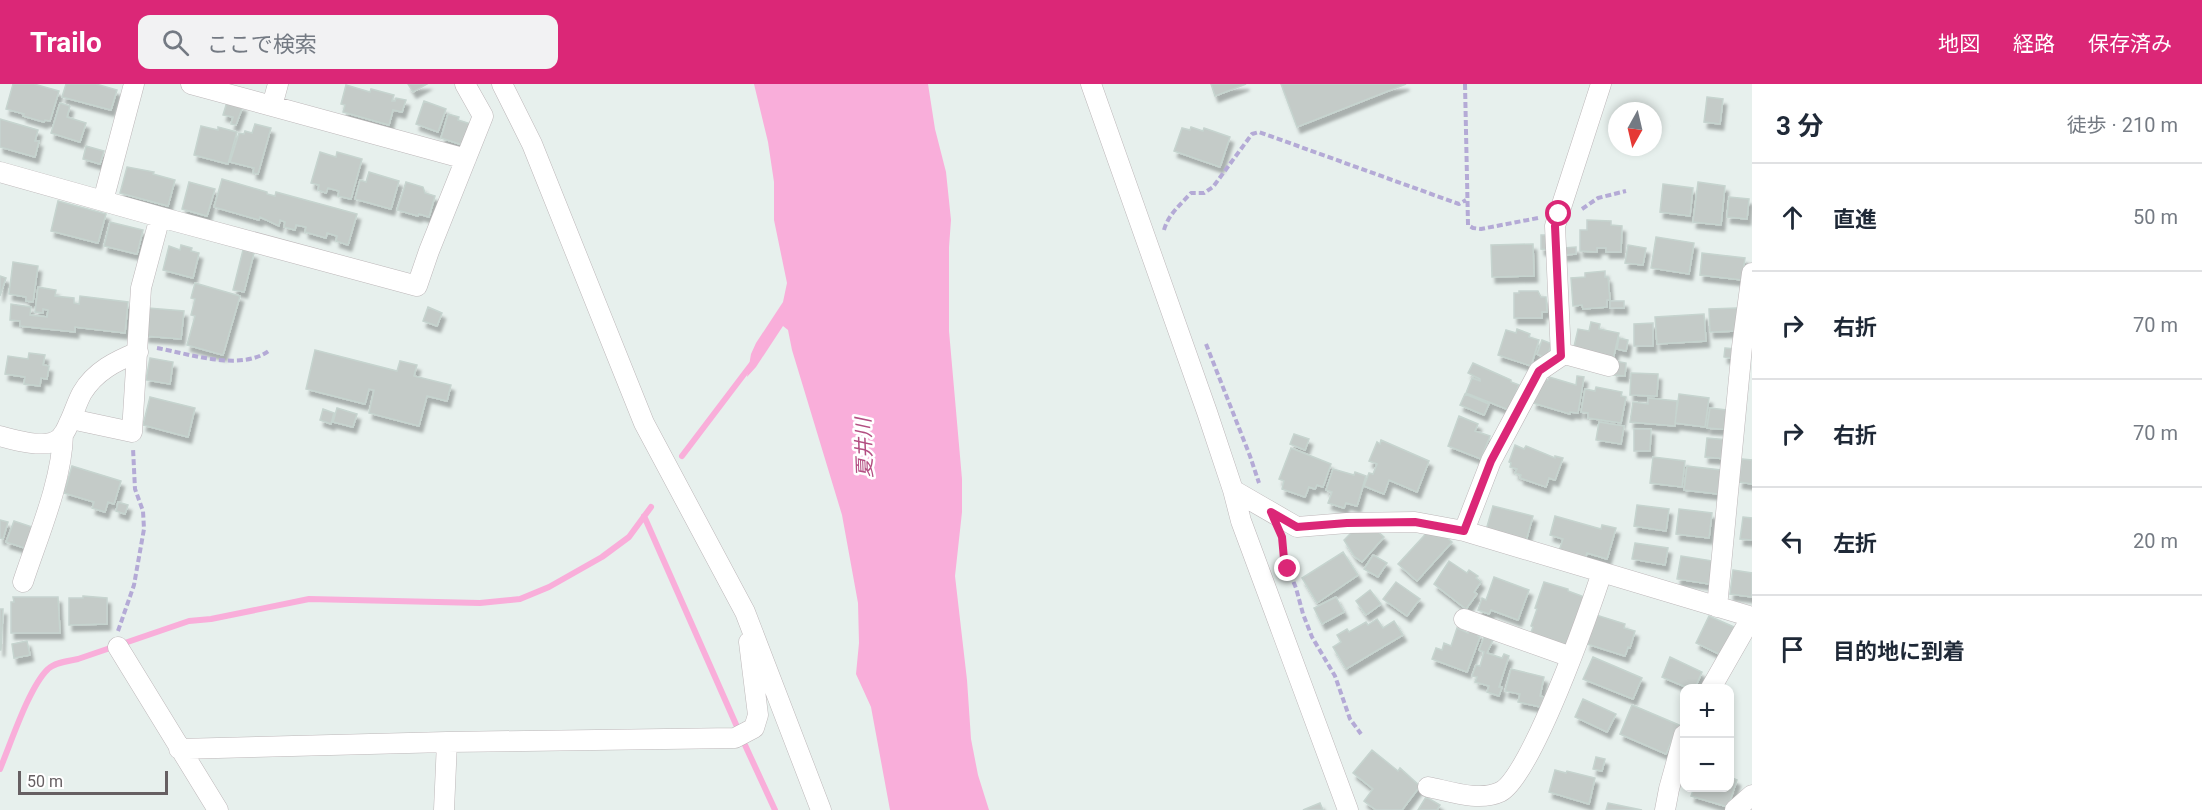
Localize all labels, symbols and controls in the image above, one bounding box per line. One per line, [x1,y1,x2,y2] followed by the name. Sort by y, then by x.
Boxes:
[138,15,558,69] search box
[30,26,102,59] text: Trailo
[159,26,192,59] icon: search
[207,32,317,57] text: ここで検索
[1938,32,1980,56] text: 地図
[2013,32,2055,56] text: 経路
[2088,32,2172,56] text: 保存済み
[1608,102,1662,156] north arrow
[1776,111,1823,141] text: 3 分
[2067,113,2178,137] text: 徒歩 · 210 m
[1545,200,1571,226] route start
[1776,201,1809,234] icon: ahead
[2133,205,2178,229] text: 50 m
[1833,207,1877,232] text: 直進
[1776,309,1809,342] icon: right
[2133,313,2178,337] text: 70 m
[1833,315,1877,340] text: 右折
[851,416,877,478] water label: 夏井川
[1776,417,1809,450] icon: right
[2133,421,2178,445] text: 70 m
[1833,423,1877,448] text: 右折
[1776,525,1809,558] icon: left
[2133,529,2178,553] text: 20 m
[1833,531,1877,556] text: 左折
[1274,555,1300,581] route end
[1776,633,1809,666] icon: arrive
[1833,639,1965,664] text: 目的地に到着
[1680,684,1734,792] map controls
[1680,684,1734,738] button: +
[1680,738,1734,792] button: −
[18,768,168,796] scale bar
[27,772,63,791] text: 50 m

